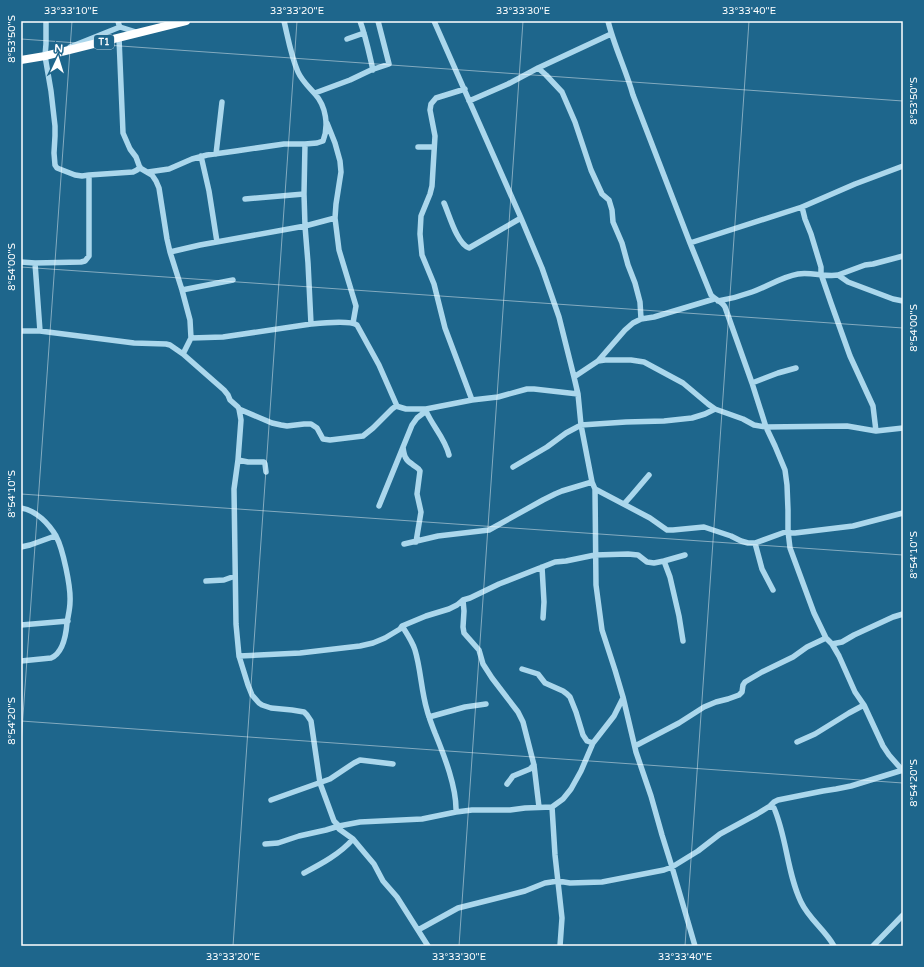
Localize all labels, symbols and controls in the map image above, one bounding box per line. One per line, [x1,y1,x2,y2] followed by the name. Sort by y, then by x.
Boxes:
[44,5,98,17] text: 33°33'10"E
[270,5,324,17] text: 33°33'20"E
[496,5,550,17] text: 33°33'30"E
[722,5,776,17] text: 33°33'40"E
[6,15,18,63] text: 8°53'50"S
[94,35,114,49] road number: T1
[38,38,78,78] north arrow
[54,42,64,55] text: N
[908,77,920,125] text: 8°53'50"S
[6,243,18,291] text: 8°54'00"S
[908,304,920,352] text: 8°54'00"S
[6,470,18,518] text: 8°54'10"S
[908,531,920,579] text: 8°54'10"S
[6,697,18,745] text: 8°54'20"S
[908,759,920,807] text: 8°54'20"S
[206,951,260,963] text: 33°33'20"E
[432,951,486,963] text: 33°33'30"E
[658,951,712,963] text: 33°33'40"E

